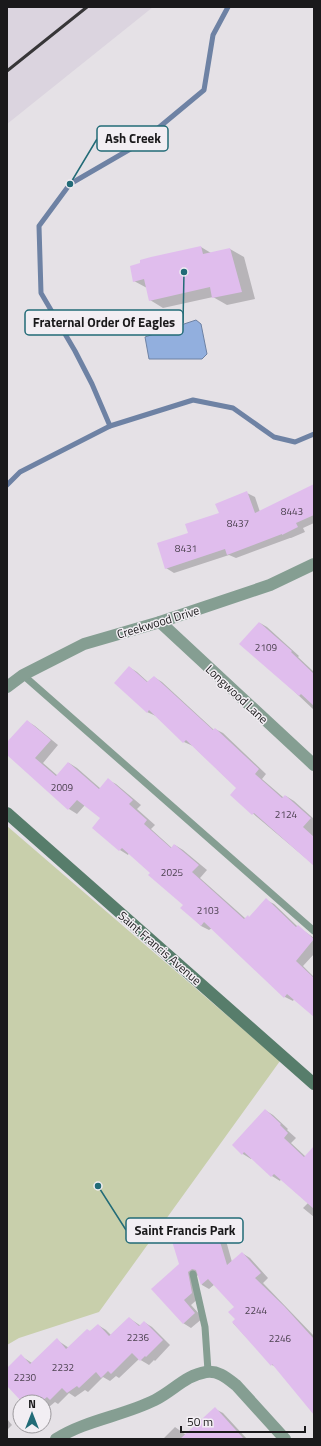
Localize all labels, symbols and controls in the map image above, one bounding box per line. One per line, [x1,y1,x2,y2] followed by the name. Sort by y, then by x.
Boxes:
[97,126,168,151] callout: Ash Creek
[105,128,161,148] text: Ash Creek
[25,310,183,335] callout: Fraternal Order Of Eagles
[33,312,175,332] text: Fraternal Order Of Eagles
[281,504,303,519] house number: 8443
[227,516,249,531] house number: 8437
[175,541,197,556] house number: 8431
[114,600,202,644] street label: Creekwood Drive
[255,640,278,655] house number: 2109
[201,660,273,728] street label: Longwood Lane
[51,780,74,795] house number: 2009
[275,807,298,822] house number: 2124
[161,865,184,880] house number: 2025
[197,903,219,918] house number: 2103
[114,906,206,990] street label: Saint Francis Avenue
[126,1218,243,1243] callout: Saint Francis Park
[134,1220,236,1240] text: Saint Francis Park
[245,1303,268,1318] house number: 2244
[127,1330,150,1345] house number: 2236
[269,1331,292,1346] house number: 2246
[52,1360,74,1375] house number: 2232
[14,1370,37,1385] house number: 2230
[12,1394,52,1434] north arrow
[28,1396,36,1412] text: N
[181,1408,305,1434] scale bar
[187,1412,213,1431] text: 50 m

